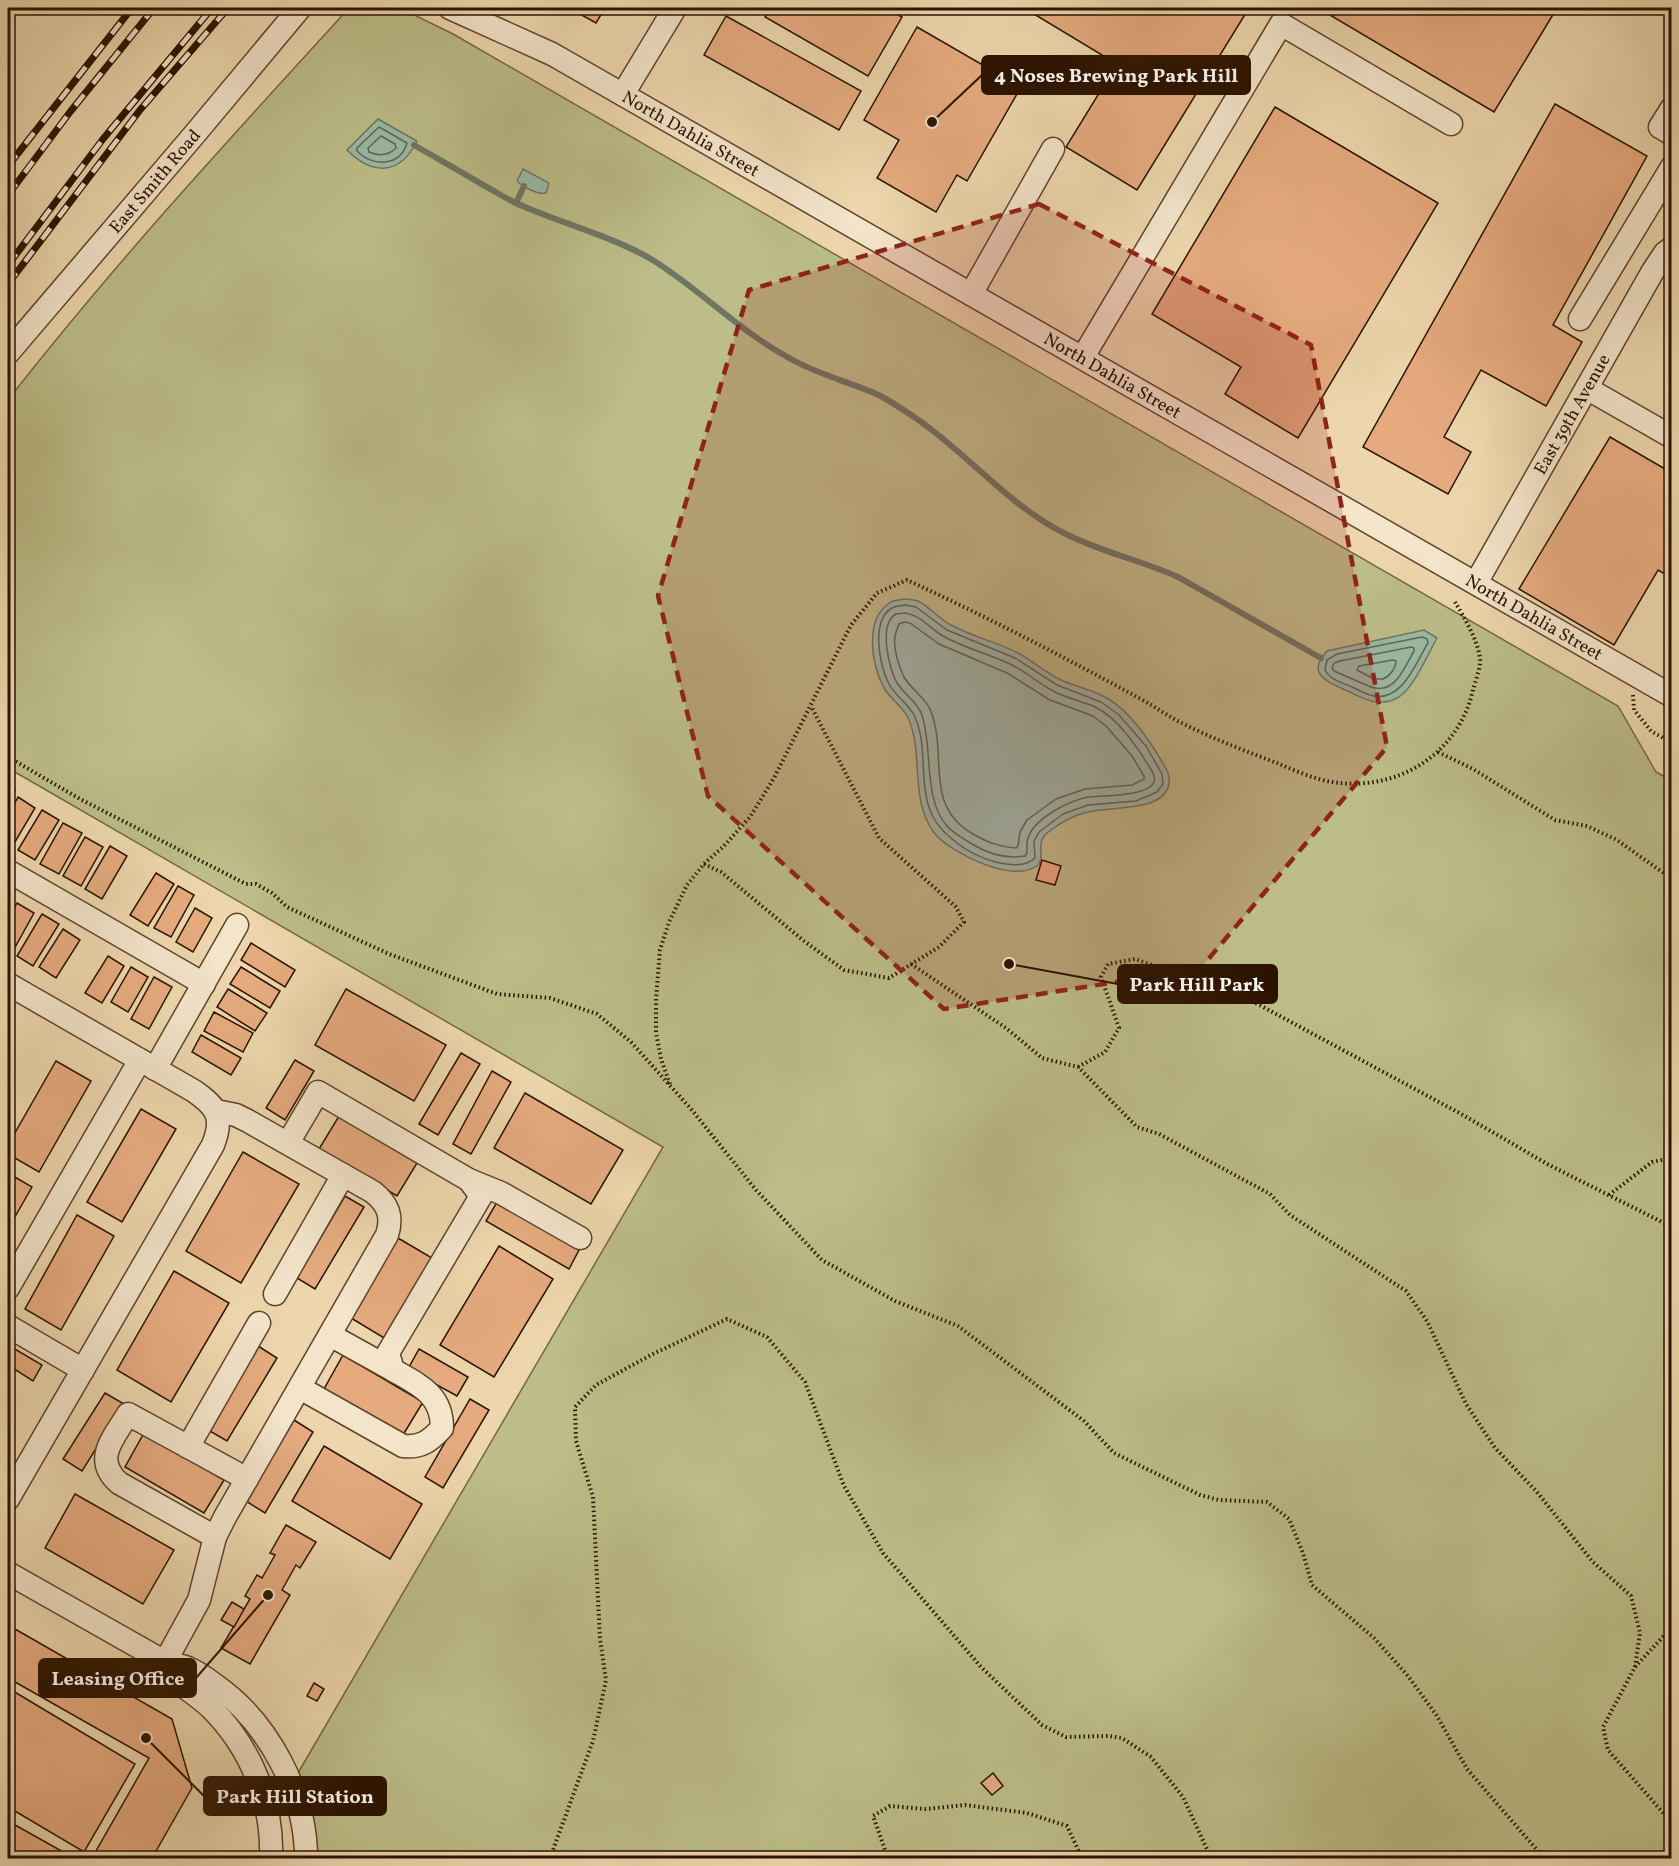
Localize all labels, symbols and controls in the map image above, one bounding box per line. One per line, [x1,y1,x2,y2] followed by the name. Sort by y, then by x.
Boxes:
[982,56,1250,94] callout: 4 Noses Brewing Park Hill
[994,63,1238,91] text: 4 Noses Brewing Park Hill
[617,86,763,184] street label: North Dahlia Street
[104,124,208,240] street label: East Smith Road
[1039,327,1185,426] street label: North Dahlia Street
[1529,350,1617,480] street label: East 39th Avenue
[1460,569,1607,668] street label: North Dahlia Street
[1118,965,1277,1003] callout: Park Hill Park
[1130,972,1264,1000] text: Park Hill Park
[39,1659,196,1697] callout: Leasing Office
[52,1666,185,1694] text: Leasing Office
[204,1777,386,1815] callout: Park Hill Station
[216,1784,374,1812] text: Park Hill Station

